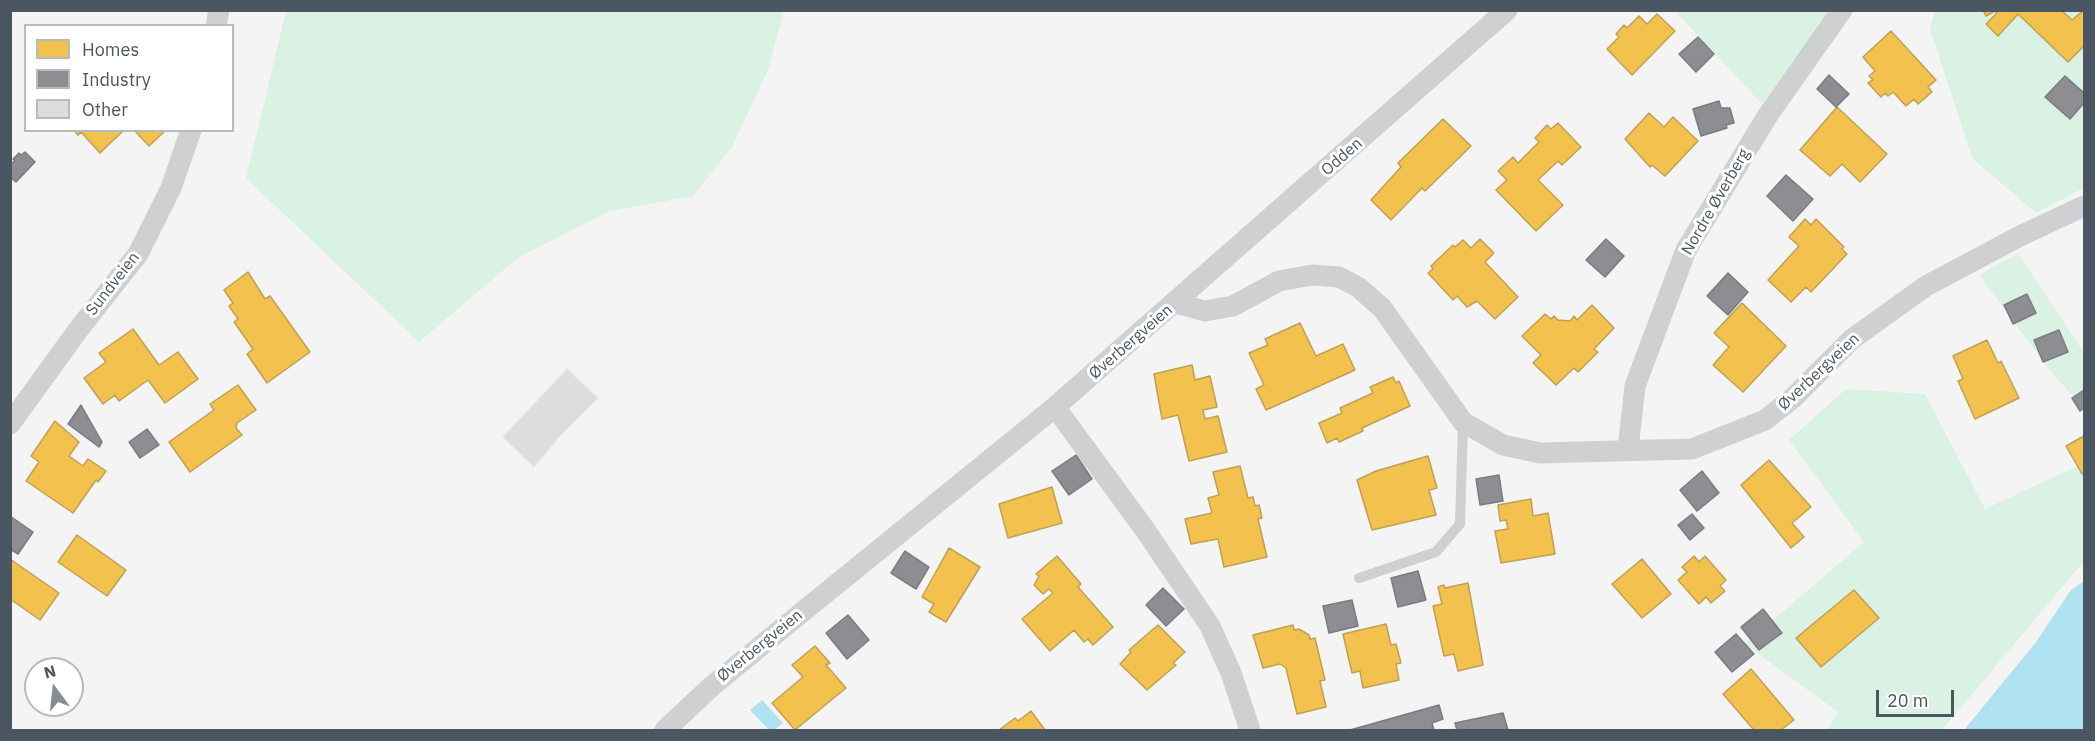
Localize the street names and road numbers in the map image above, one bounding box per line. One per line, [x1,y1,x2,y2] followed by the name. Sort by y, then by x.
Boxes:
[1318,134,1366,180] street label: Odden
[1678,145,1754,259] street label: Nordre Øverberg
[82,248,144,320] street label: Sundveien
[1085,301,1177,383] street label: Øverbergveien
[1774,329,1864,415] street label: Øverbergveien
[713,606,807,686] street label: Øverbergveien

